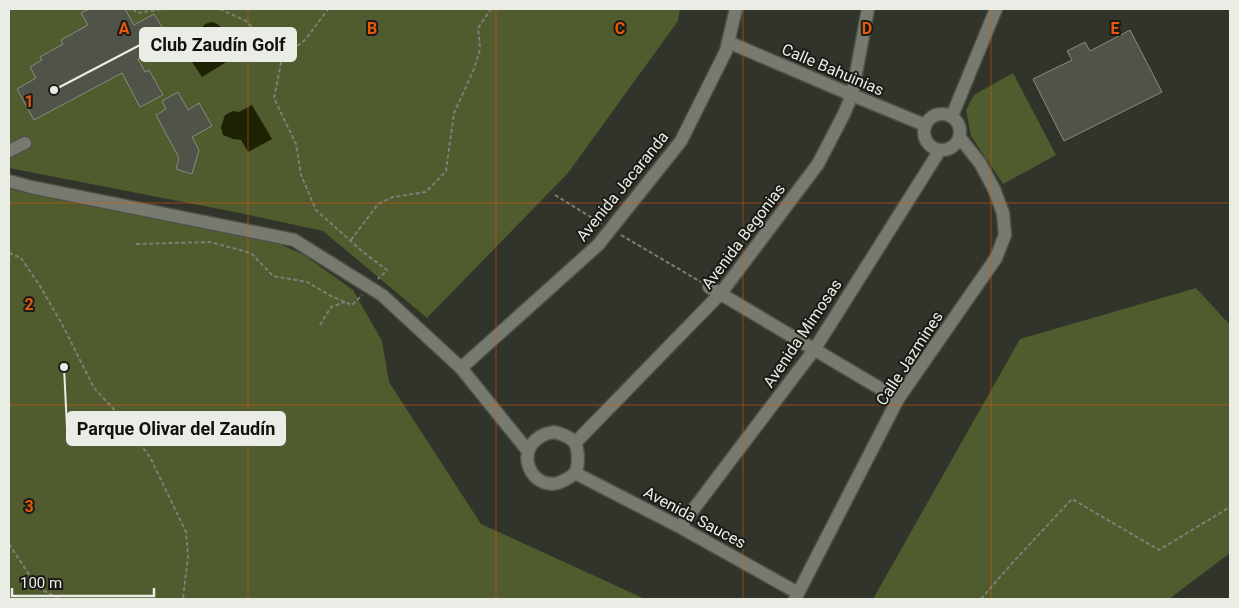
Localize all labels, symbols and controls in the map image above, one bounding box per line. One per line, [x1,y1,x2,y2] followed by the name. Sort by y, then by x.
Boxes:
[119,19,130,38] text: A
[367,19,377,38] text: B
[615,19,625,38] text: C
[862,19,872,38] text: D
[1111,19,1120,38] text: E
[140,28,296,61] callout: Club Zaudín Golf
[150,34,286,55] text: Club Zaudín Golf
[779,39,887,100] street label: Calle Bahuinias
[24,92,34,111] text: 1
[572,128,672,245] street label: Avenida Jacaranda
[698,180,789,293] street label: Avenida Begonias
[759,275,846,391] street label: Avenida Mimosas
[24,295,34,314] text: 2
[872,308,947,409] street label: Calle Jazmines
[67,412,285,445] callout: Parque Olivar del Zaudín
[77,418,275,439] text: Parque Olivar del Zaudín
[641,483,749,552] street label: Avenida Sauces
[24,497,34,516] text: 3
[12,566,155,598] scale bar
[20,574,62,592] text: 100 m

